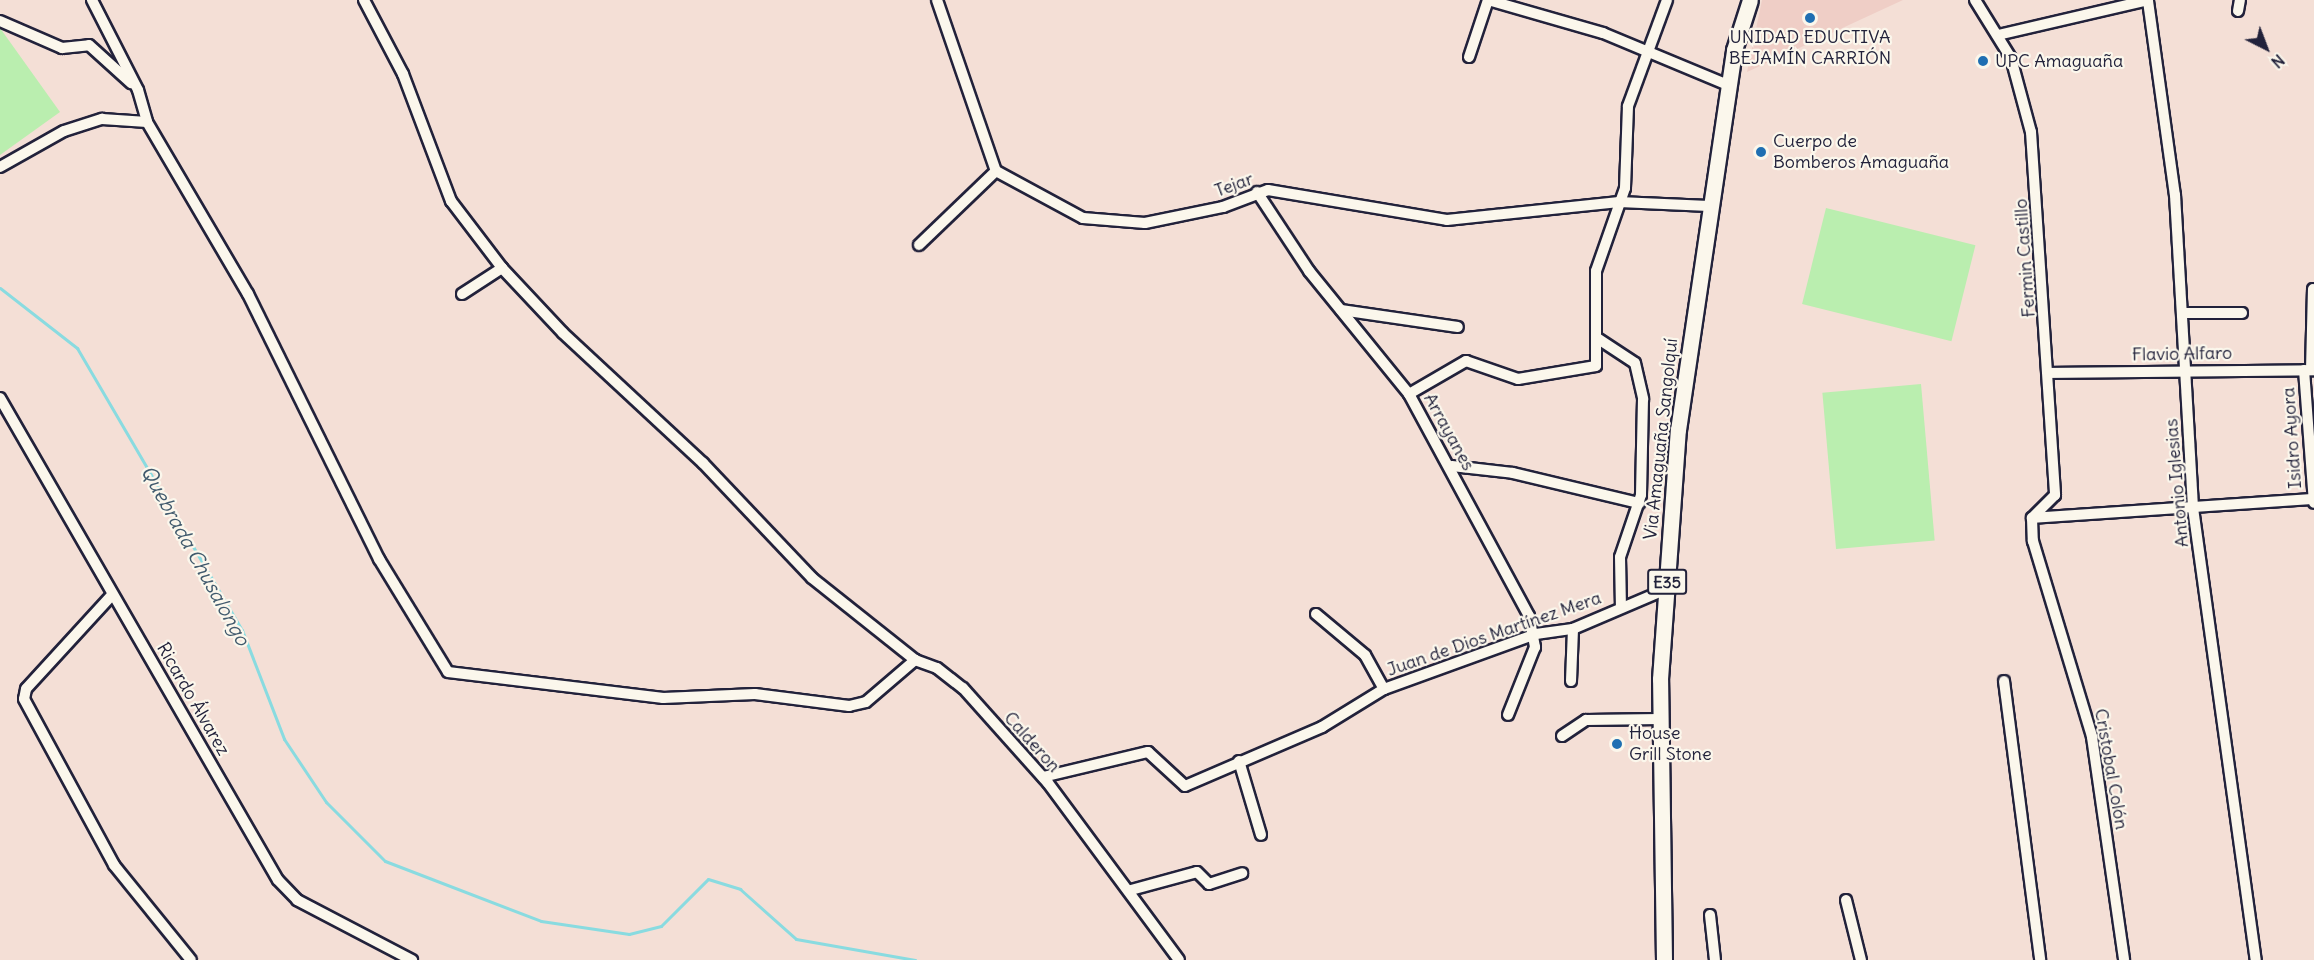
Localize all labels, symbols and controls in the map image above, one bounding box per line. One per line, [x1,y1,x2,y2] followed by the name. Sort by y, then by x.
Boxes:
[1803,11,1817,25] marker: UNIDAD EDUCTIVA BEJAMÍN CARRIÓN
[2236,18,2296,78] north arrow
[1729,27,1891,70] place label: UNIDAD EDUCTIVA BEJAMÍN CARRIÓN
[1995,50,2123,72] place label: UPC Amaguaña
[2267,50,2289,73] text: N
[1976,54,1990,68] marker: UPC Amaguaña
[1773,131,1949,174] place label: Cuerpo de Bomberos Amaguaña
[1754,145,1768,159] marker: Cuerpo de Bomberos Amaguaña
[1212,168,1256,202] street label: Tejar
[2010,198,2040,318] street label: Fermin Castillo
[1640,337,1682,541] street label: Via Amaguaña Sangolquí
[2132,342,2232,366] street label: Flavio Alfaro
[2278,387,2306,489] street label: Isidro Ayora
[1419,390,1479,474] street label: Arrayanes
[2161,418,2193,548] street label: Antonio Iglesias
[136,461,256,649] water label: Quebrada Chusalongo
[1646,569,1688,595] road number: E35
[1384,587,1604,681] street label: Juan de Dios Martínez Mera
[152,639,234,759] street label: Ricardo Álvarez
[999,707,1065,777] street label: Calderon
[2090,707,2132,831] street label: Cristobal Colón
[1629,723,1712,766] place label: House Grill Stone
[1610,737,1624,751] marker: House Grill Stone

